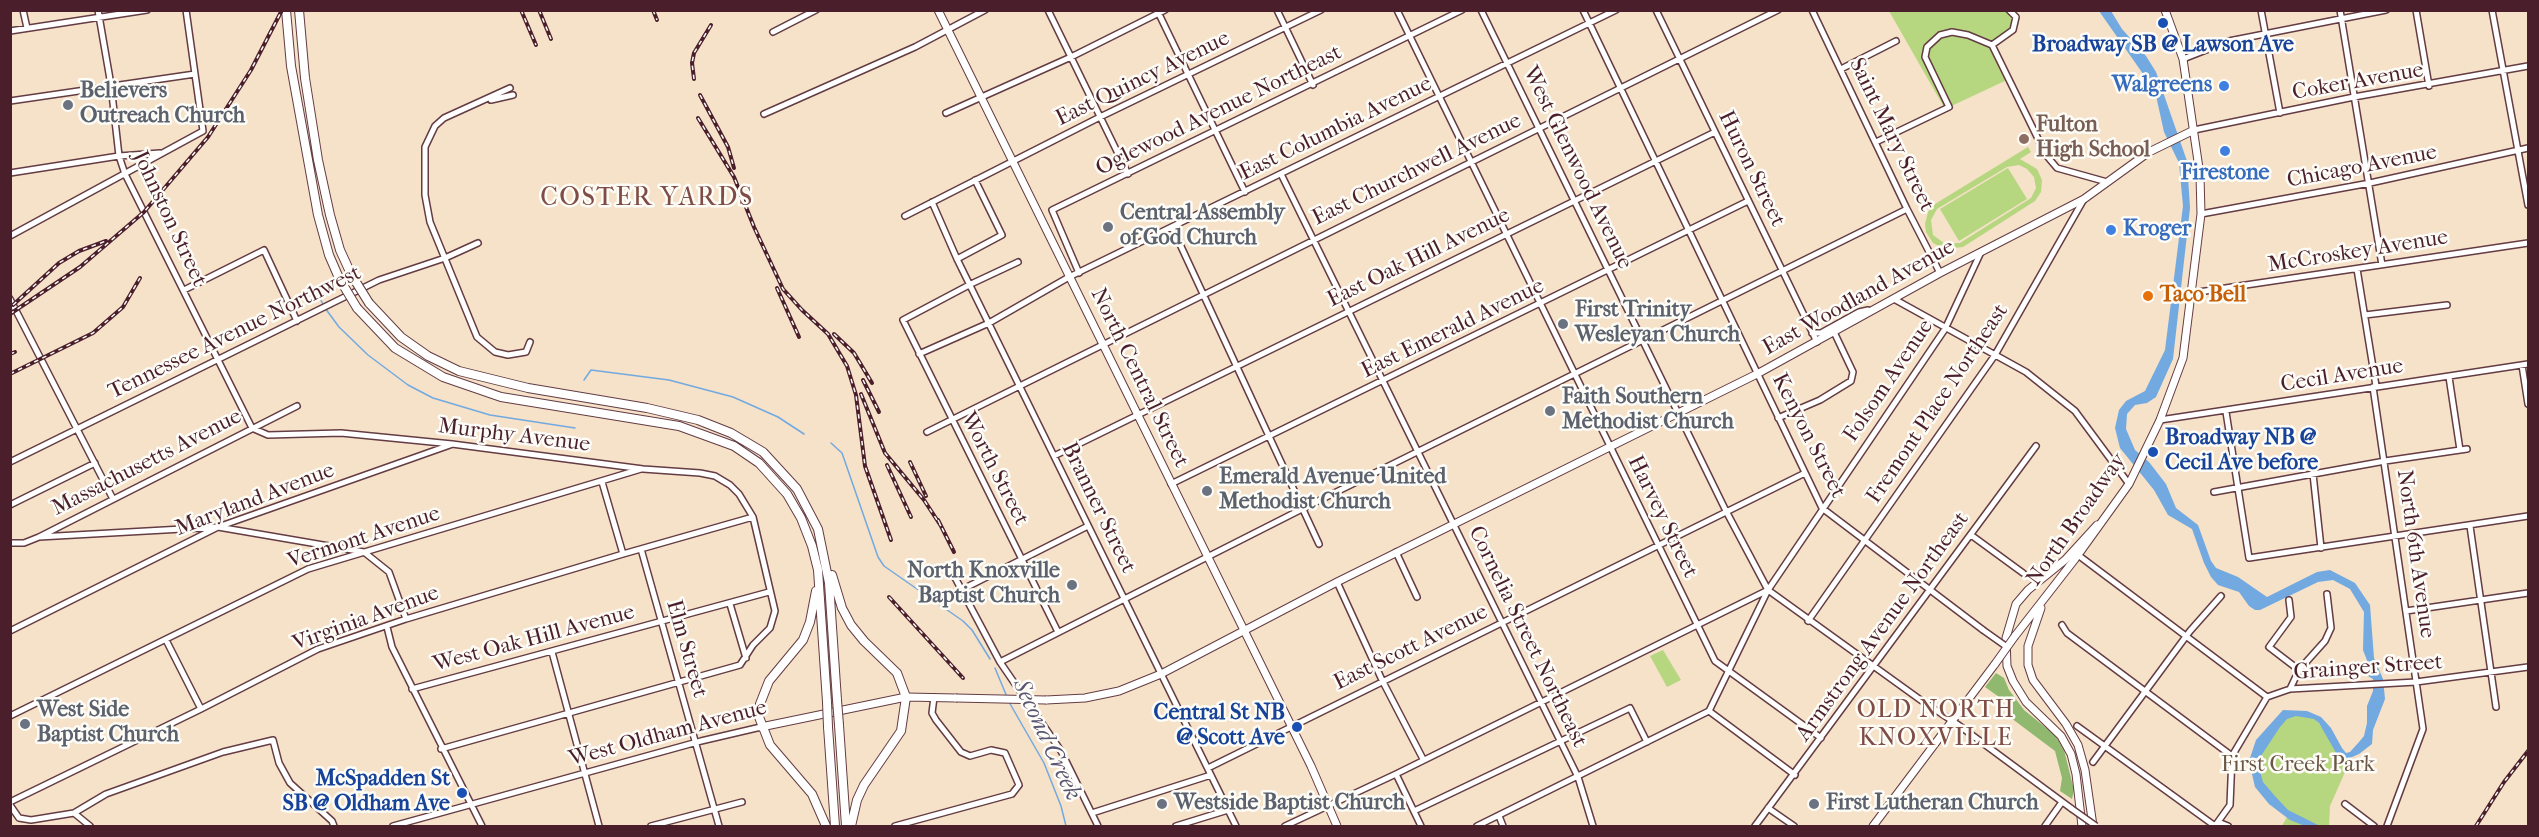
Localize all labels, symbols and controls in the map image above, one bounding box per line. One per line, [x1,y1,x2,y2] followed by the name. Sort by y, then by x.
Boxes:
[2156,16,2170,30] marker: Broadway SB @ Lawson Ave
[1052,26,1234,132] street label: East Quincy Avenue
[2032,33,2294,59] place label: Broadway SB @ Lawson Ave
[1092,40,1346,182] street label: Oglewood Avenue Northeast
[1842,54,1940,216] street label: Saint Mary Street
[2290,57,2426,107] street label: Coker Avenue
[1516,62,1638,274] street label: West Glenwood Avenue
[1236,71,1436,187] street label: East Columbia Avenue
[2112,73,2212,99] place label: Walgreens
[80,79,245,130] place label: Believers Outreach Church
[2217,79,2231,93] marker: Walgreens
[61,98,75,112] marker: Believers Outreach Church
[1712,107,1790,231] street label: Huron Street
[1308,108,1526,232] street label: East Churchwell Avenue
[2036,113,2150,164] place label: Fulton High School
[2017,132,2031,146] marker: Fulton High School
[2285,140,2439,194] street label: Chicago Avenue
[2218,144,2232,158] marker: Firestone
[126,147,212,291] street label: Johnston Street
[2181,161,2269,187] place label: Firestone
[540,183,754,215] district label: COSTER YARDS
[1120,201,1285,252] place label: Central Assembly of God Church
[1323,202,1515,314] street label: East Oak Hill Avenue
[2123,217,2191,243] place label: Kroger
[1101,220,1115,234] marker: Central Assembly of God Church
[2104,223,2118,237] marker: Kroger
[2266,225,2450,279] street label: McCroskey Avenue
[1758,234,1960,362] street label: East Woodland Avenue
[104,260,366,406] street label: Tennessee Avenue Northwest
[1357,273,1549,385] street label: East Emerald Avenue
[2160,283,2246,309] place label: Taco Bell
[1084,284,1194,472] street label: North Central Street
[2141,289,2155,303] marker: Taco Bell
[1575,298,1740,350] place label: First Trinity Wesleyan Church
[1861,299,2015,509] street label: Fremont Place Northeast
[1838,315,1940,447] street label: Folsom Avenue
[1556,317,1570,331] marker: First Trinity Wesleyan Church
[2279,353,2405,399] street label: Cecil Avenue
[1765,369,1851,503] street label: Kenyon Street
[1562,385,1734,436] place label: Faith Southern Methodist Church
[48,404,246,522] street label: Massachusetts Avenue
[1543,404,1557,418] marker: Faith Southern Methodist Church
[954,408,1034,530] street label: Worth Street
[436,414,592,458] street label: Murphy Avenue
[2165,426,2318,478] place label: Broadway NB @ Cecil Ave before
[1055,438,1141,578] street label: Branner Street
[2146,445,2160,459] marker: Broadway NB @ Cecil Ave before
[2021,449,2133,591] street label: North Broadway
[1621,452,1703,582] street label: Harvey Street
[172,458,338,542] street label: Maryland Avenue
[1219,465,1446,516] place label: Emerald Avenue United Methodist Church
[2390,468,2440,640] street label: North 6th Avenue
[1200,484,1214,498] marker: Emerald Avenue United Methodist Church
[284,501,444,575] street label: Vermont Avenue
[1791,507,1975,747] street label: Armstrong Avenue Northeast
[1462,522,1592,752] street label: Cornelia Street Northeast
[907,559,1060,610] place label: North Knoxville Baptist Church
[1065,578,1079,592] marker: North Knoxville Baptist Church
[289,580,443,658] street label: Virginia Avenue
[659,597,713,701] street label: Elm Street
[431,599,637,679] street label: West Oak Hill Avenue
[1330,599,1492,697] street label: East Scott Avenue
[2293,650,2443,686] street label: Grainger Street
[1005,675,1087,805] water label: Second Creek
[566,695,770,773] street label: West Oldham Avenue
[1857,697,2015,753] district label: OLD NORTH KNOXVILLE
[37,698,179,750] place label: West Side Baptist Church
[1154,701,1285,752] place label: Central St NB @ Scott Ave
[18,717,32,731] marker: West Side Baptist Church
[1290,720,1304,734] marker: Central St NB @ Scott Ave
[2221,753,2375,779] park label: First Creek Park
[282,767,450,818] place label: McSpadden St SB @ Oldham Ave
[455,786,469,800] marker: McSpadden St SB @ Oldham Ave
[1174,791,1405,817] place label: Westside Baptist Church
[1826,791,2039,817] place label: First Lutheran Church
[1155,797,1169,811] marker: Westside Baptist Church
[1807,797,1821,811] marker: First Lutheran Church

